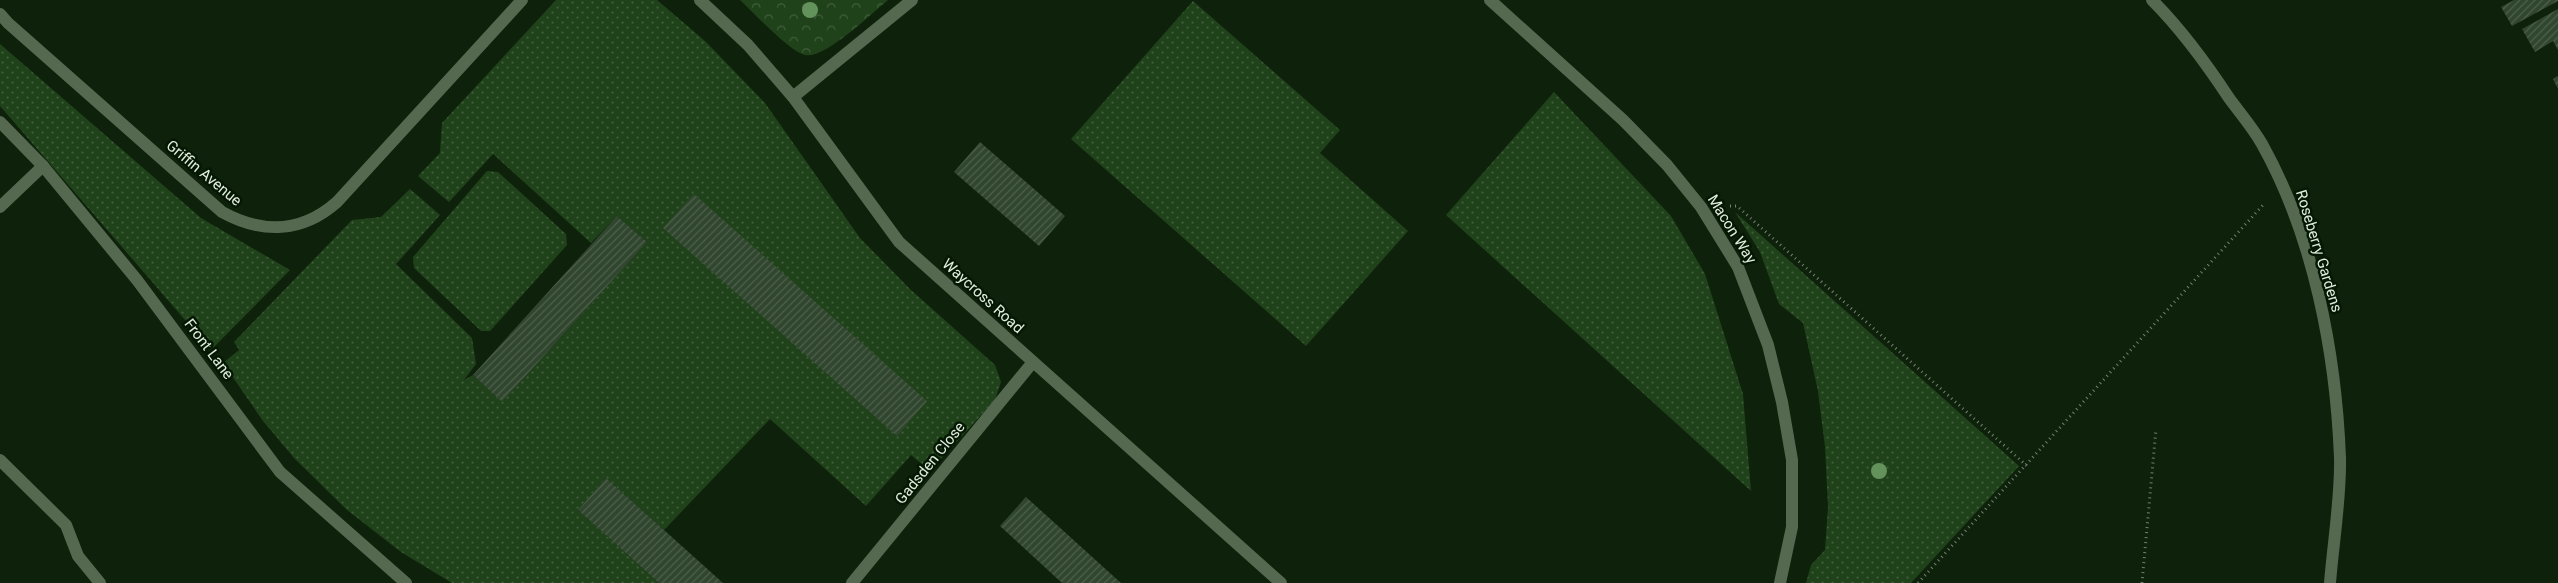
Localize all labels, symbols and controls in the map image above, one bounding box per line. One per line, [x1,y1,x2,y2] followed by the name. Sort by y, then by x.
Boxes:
[163,136,245,210] street label: Griffin Avenue
[2292,188,2346,314] street label: Roseberry Gardens
[1704,191,1760,267] street label: Macon Way
[939,255,1027,337] street label: Waycross Road
[180,315,238,383] street label: Front Lane
[891,418,969,508] street label: Gadsden Close

